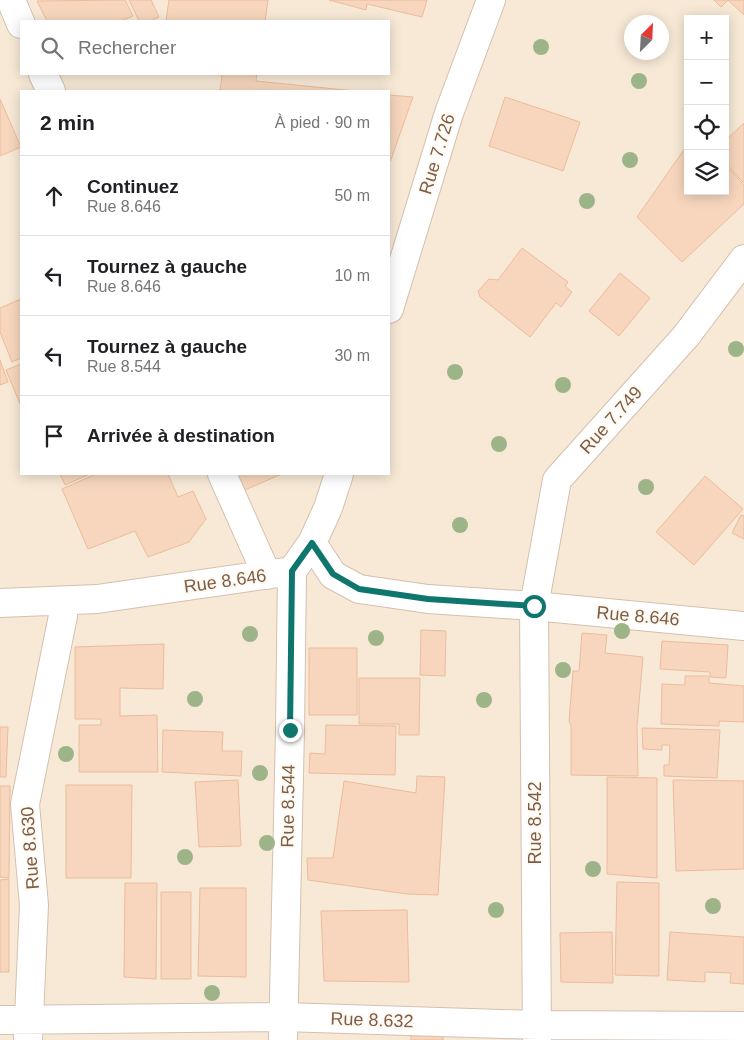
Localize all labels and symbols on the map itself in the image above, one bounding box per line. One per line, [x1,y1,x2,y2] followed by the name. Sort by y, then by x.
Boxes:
[624,15,669,60] north arrow
[415,111,459,197] street label: Rue 7.726
[576,382,646,458] street label: Rue 7.749
[182,565,268,597] street label: Rue 8.646
[523,595,546,618] route start
[596,602,680,630] street label: Rue 8.646
[279,719,302,742] route end
[277,764,299,848] street label: Rue 8.544
[525,781,545,865] street label: Rue 8.542
[17,806,43,890] street label: Rue 8.630
[330,1009,414,1031] street label: Rue 8.632

